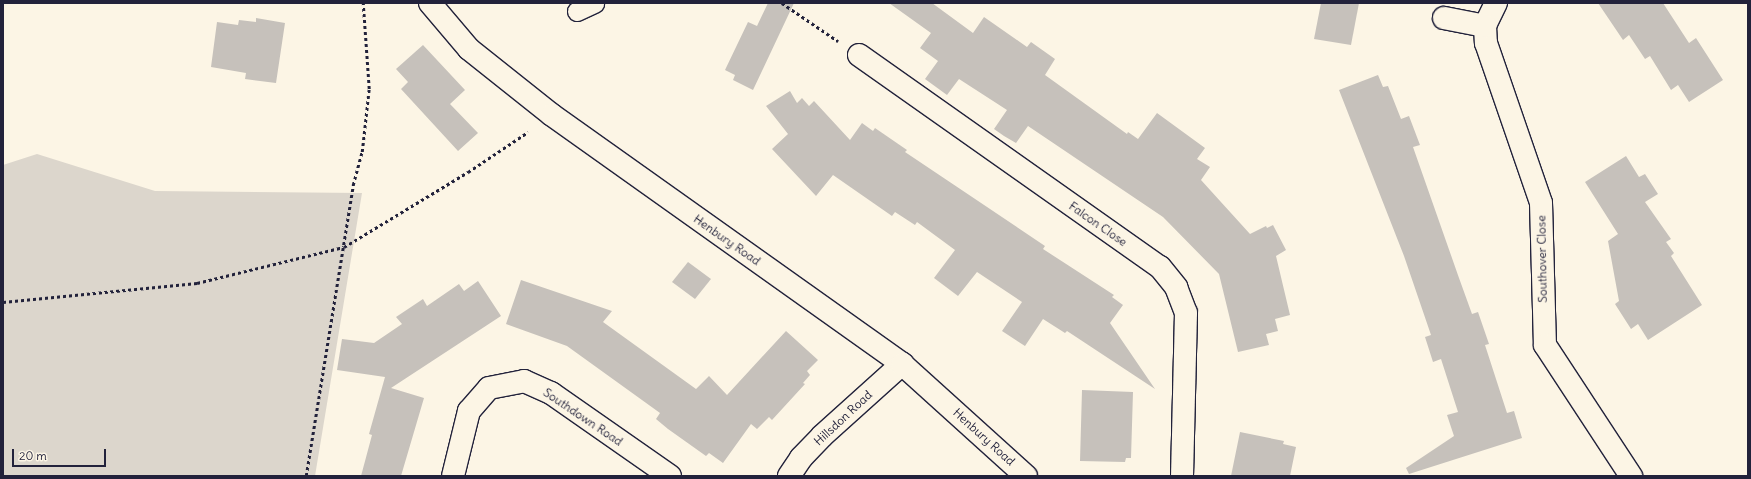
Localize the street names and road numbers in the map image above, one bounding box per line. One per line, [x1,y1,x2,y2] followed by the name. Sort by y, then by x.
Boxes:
[1066,199,1130,249] street label: Falcon Close
[691,212,763,268] street label: Henbury Road
[1534,215,1550,303] street label: Southover Close
[541,385,625,449] street label: Southdown Road
[811,388,875,448] street label: Hillsdon Road
[950,405,1018,469] street label: Henbury Road

